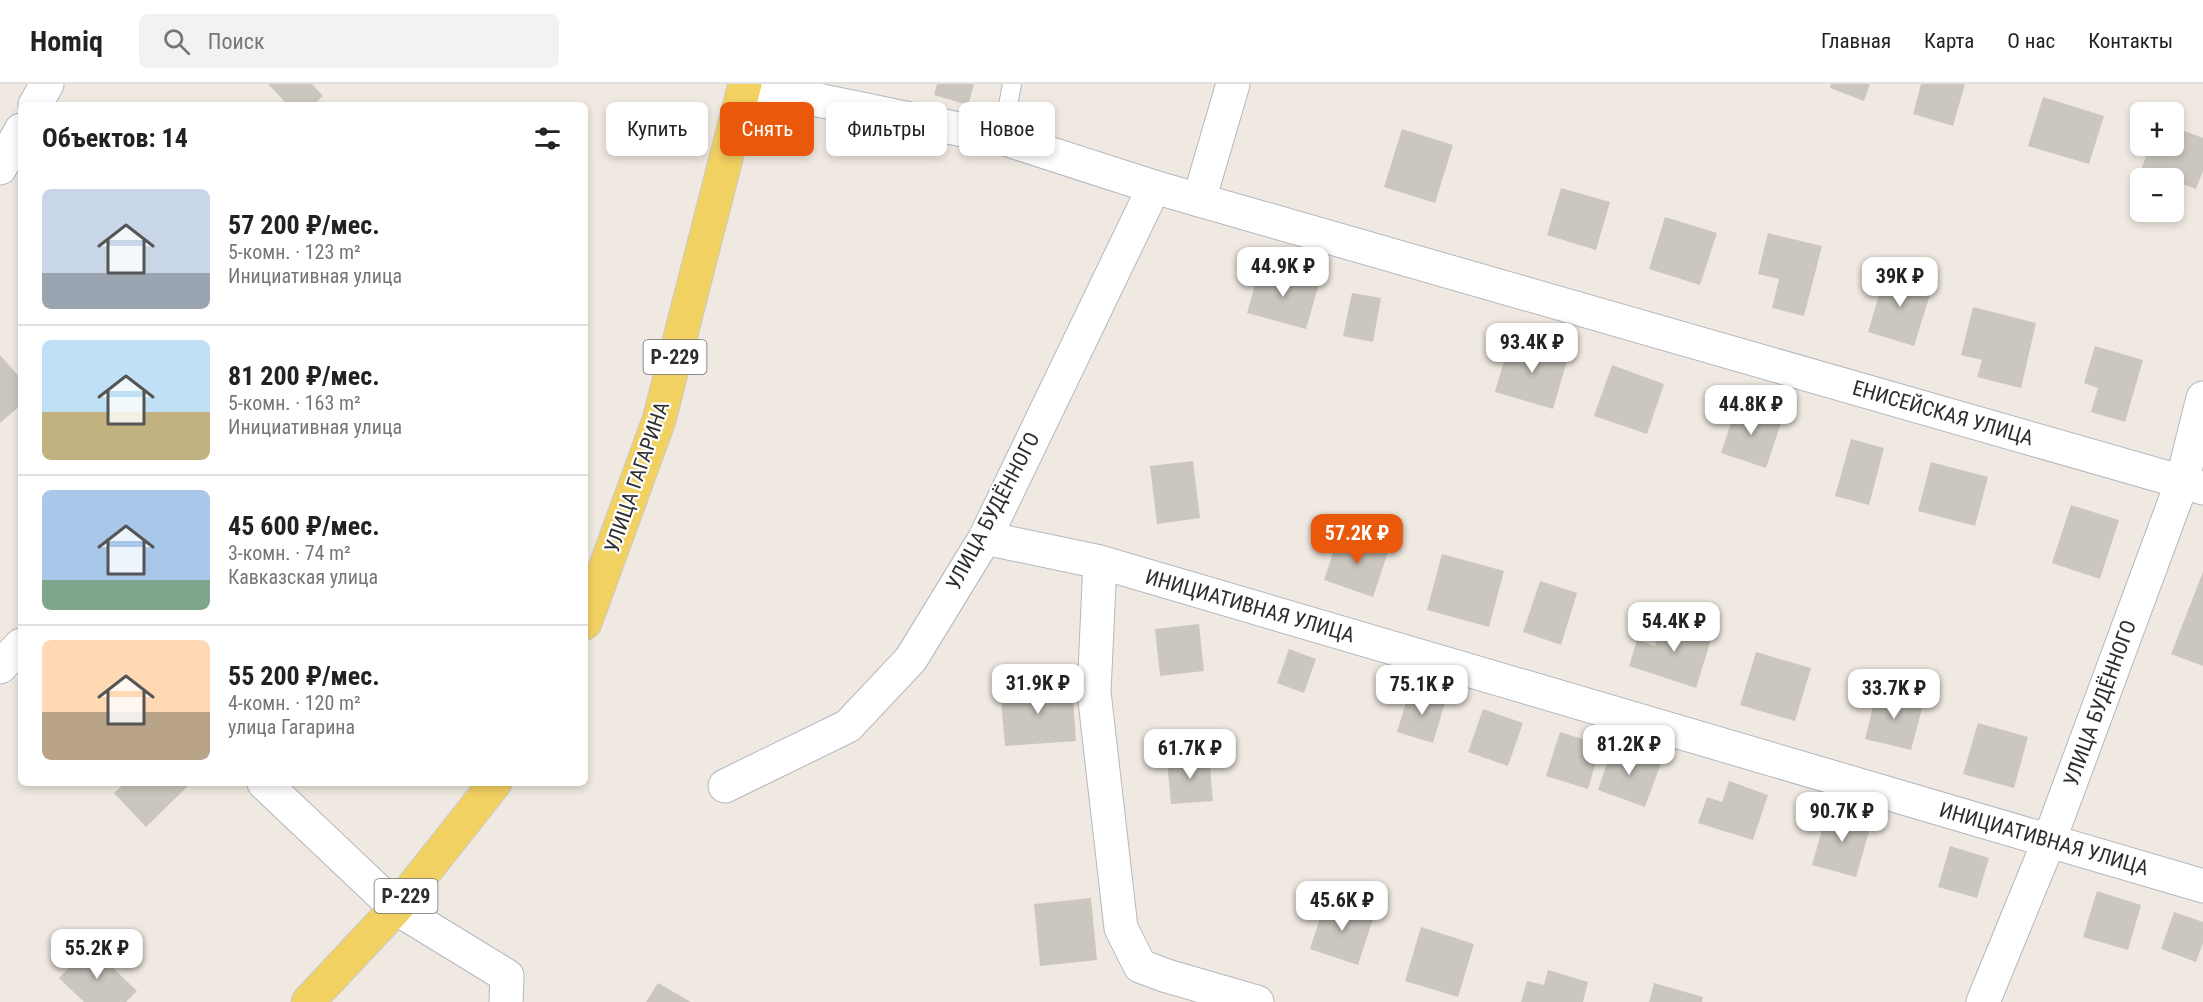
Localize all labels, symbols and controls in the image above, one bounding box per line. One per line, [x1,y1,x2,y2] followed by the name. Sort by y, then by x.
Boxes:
[139,14,559,68] search box
[30,25,103,58] text: Homiq
[160,25,193,58] icon: search
[208,29,265,54] text: Поиск
[1821,29,1891,53] text: Главная
[1924,29,1974,53] text: Карта
[2007,29,2055,53] text: О нас
[2088,29,2173,53] text: Контакты
[606,102,708,156] chip: Купить
[720,102,814,156] chip: Снять
[826,102,947,156] chip: Фильтры
[959,102,1055,156] chip: Новое
[2130,102,2184,222] map controls
[2130,102,2184,156] button: +
[531,122,564,155] icon: filters
[42,123,188,153] text: Объектов: 14
[2130,168,2184,222] button: −
[228,210,380,240] text: 57 200 ₽/мес.
[90,213,162,285] icon: home
[228,240,361,264] text: 5-комн. · 123 m²
[1228,247,1338,298] pin: 44.9K ₽
[1251,254,1315,278] text: 44.9K ₽
[1858,257,1942,308] pin: 39K ₽
[228,264,402,288] text: Инициативная улица
[1876,264,1924,288] text: 39K ₽
[1477,323,1587,374] pin: 93.4K ₽
[1500,330,1564,354] text: 93.4K ₽
[644,340,706,374] road number: Р-229
[228,361,380,391] text: 81 200 ₽/мес.
[90,364,162,436] icon: home
[1850,376,2036,450] street label: ЕНИСЕЙСКАЯ УЛИЦА
[1696,385,1806,436] pin: 44.8K ₽
[228,391,361,415] text: 5-комн. · 163 m²
[1719,392,1783,416] text: 44.8K ₽
[600,398,674,556] street label: УЛИЦА ГАГАРИНА
[228,415,402,439] text: Инициативная улица
[941,428,1045,594] street label: УЛИЦА БУДЁННОГО
[228,511,380,541] text: 45 600 ₽/мес.
[90,514,162,586] icon: home
[1302,514,1412,565] pin: 57.2K ₽
[1325,521,1389,545] text: 57.2K ₽
[228,541,351,565] text: 3-комн. · 74 m²
[228,565,378,589] text: Кавказская улица
[1143,565,1357,647] street label: ИНИЦИАТИВНАЯ УЛИЦА
[1619,602,1729,653] pin: 54.4K ₽
[1642,609,1706,633] text: 54.4K ₽
[2059,617,2141,789] street label: УЛИЦА БУДЁННОГО
[228,661,380,691] text: 55 200 ₽/мес.
[90,664,162,736] icon: home
[983,664,1093,715] pin: 31.9K ₽
[1367,665,1477,716] pin: 75.1K ₽
[1839,669,1949,720] pin: 33.7K ₽
[1006,671,1070,695] text: 31.9K ₽
[1390,672,1454,696] text: 75.1K ₽
[1862,676,1926,700] text: 33.7K ₽
[228,691,361,715] text: 4-комн. · 120 m²
[228,715,355,739] text: улица Гагарина
[1574,725,1684,776] pin: 81.2K ₽
[1135,729,1245,780] pin: 61.7K ₽
[1597,732,1661,756] text: 81.2K ₽
[1158,736,1222,760] text: 61.7K ₽
[1787,792,1897,843] pin: 90.7K ₽
[1937,798,2151,880] street label: ИНИЦИАТИВНАЯ УЛИЦА
[1810,799,1874,823] text: 90.7K ₽
[374,879,438,913] road number: Р-229
[1287,881,1397,932] pin: 45.6K ₽
[1310,888,1374,912] text: 45.6K ₽
[42,929,152,980] pin: 55.2K ₽
[65,936,129,960] text: 55.2K ₽

